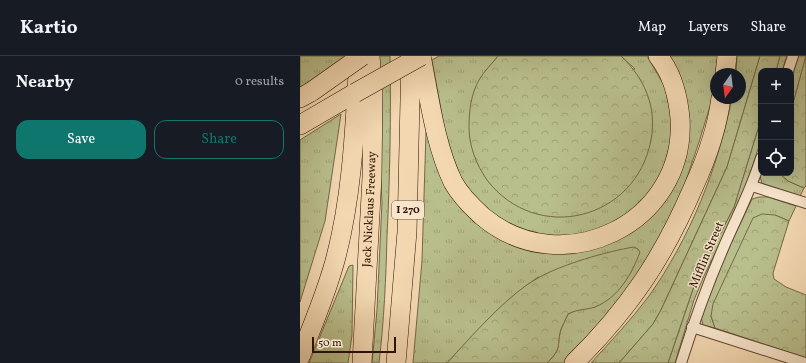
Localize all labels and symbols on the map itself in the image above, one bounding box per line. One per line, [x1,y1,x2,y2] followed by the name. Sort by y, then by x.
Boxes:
[710,68,746,104] north arrow
[359,151,380,268] street label: Jack Nicklaus Freeway
[392,201,424,219] road number: I 270
[686,219,728,291] street label: Mifflin Street
[312,335,396,354] scale bar

